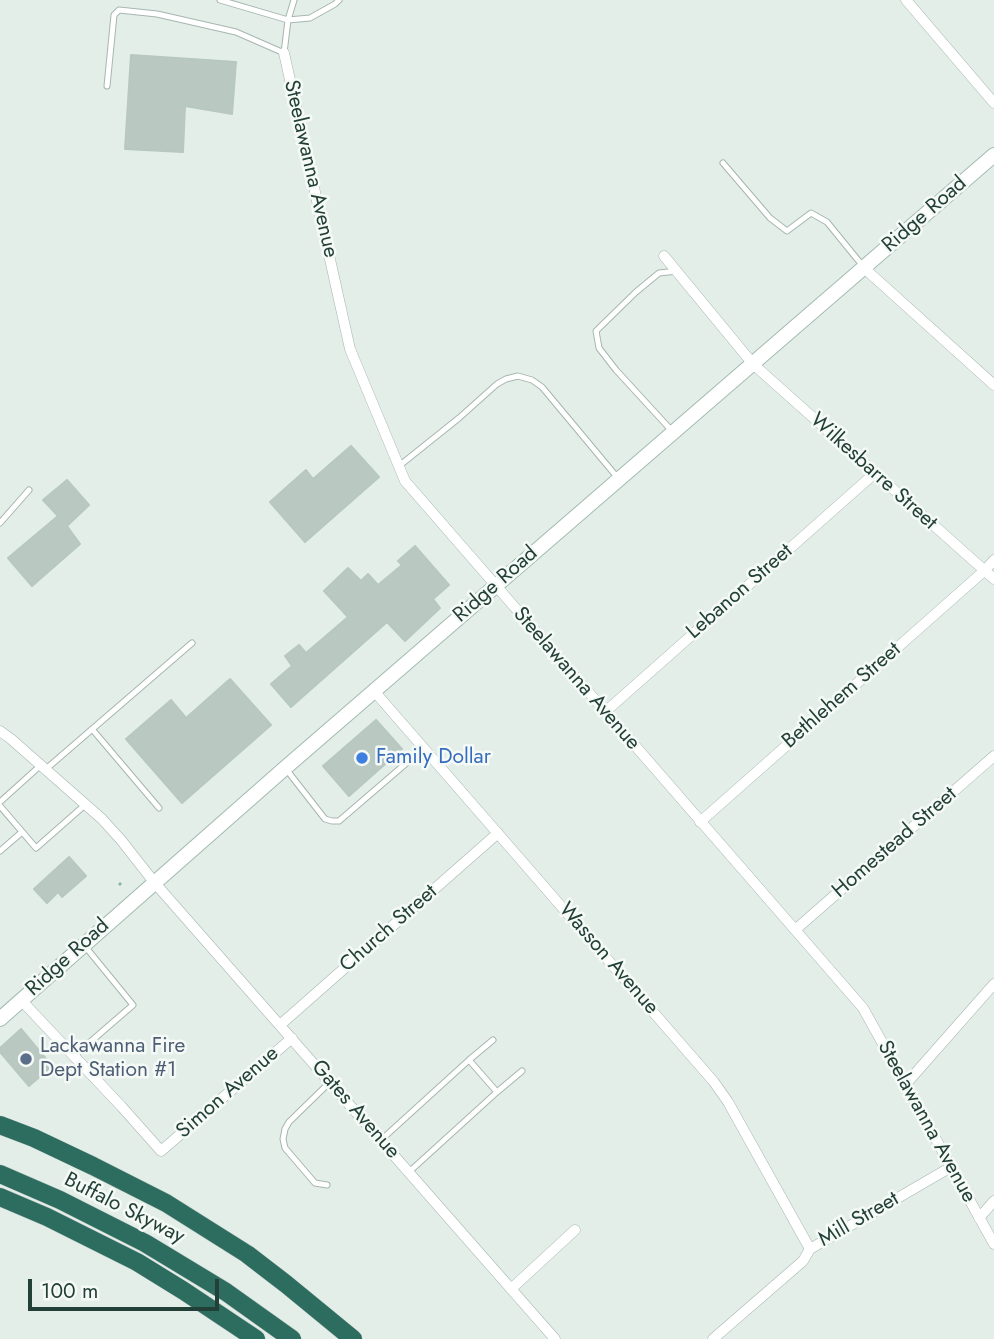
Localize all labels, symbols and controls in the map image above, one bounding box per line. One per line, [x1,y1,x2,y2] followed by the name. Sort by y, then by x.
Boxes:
[277,78,343,260] street label: Steelawanna Avenue
[878,172,972,258] street label: Ridge Road
[804,408,942,536] street label: Wilkesbarre Street
[682,539,798,645] street label: Lebanon Street
[449,542,543,628] street label: Ridge Road
[507,602,645,756] street label: Steelawanna Avenue
[778,638,906,754] street label: Bethlehem Street
[376,745,491,771] place label: Family Dollar
[354,750,370,766] marker: Family Dollar
[828,782,962,904] street label: Homestead Street
[335,880,443,978] street label: Church Street
[553,898,663,1020] street label: Wasson Avenue
[21,914,115,1002] street label: Ridge Road
[40,1034,185,1084] place label: Lackawanna Fire Dept Station #1
[871,1037,981,1207] street label: Steelawanna Avenue
[172,1042,284,1144] street label: Simon Avenue
[18,1051,34,1067] marker: Lackawanna Fire Dept Station #1
[305,1056,405,1164] street label: Gates Avenue
[60,1168,188,1250] street label: Buffalo Skyway
[814,1187,904,1253] street label: Mill Street
[32,1266,222,1310] scale bar
[41,1276,98,1306] text: 100 m

